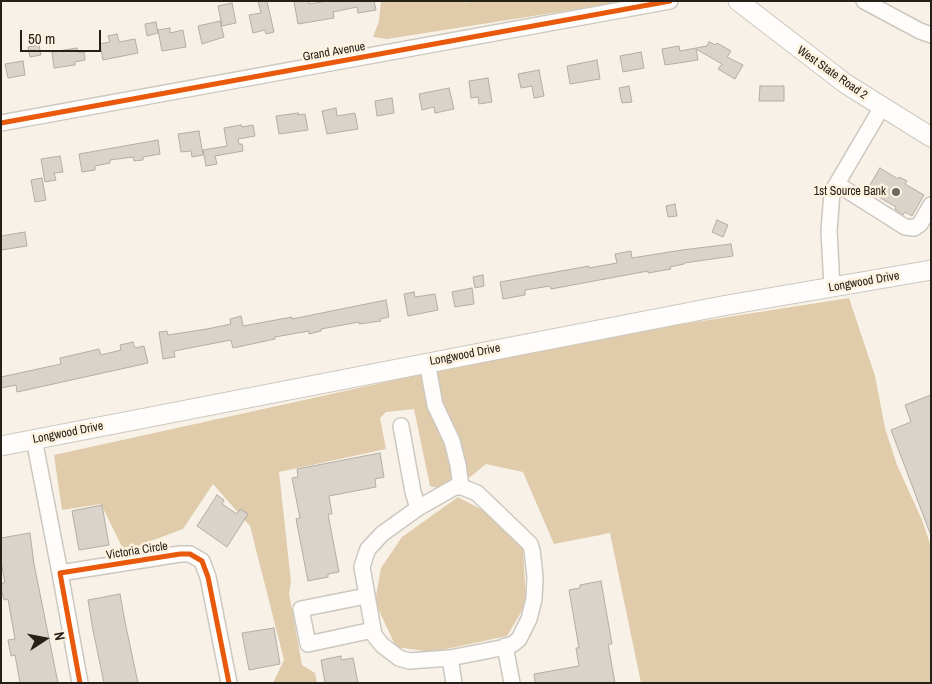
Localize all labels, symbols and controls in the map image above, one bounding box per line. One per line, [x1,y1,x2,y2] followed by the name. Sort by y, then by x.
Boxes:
[22,20,104,52] scale bar
[28,28,55,49] text: 50 m
[302,39,366,65] street label: Grand Avenue
[794,43,870,103] street label: West State Road 2
[814,185,886,199] place label: 1st Source Bank
[890,186,902,198] marker: 1st Source Bank
[827,269,901,295] street label: Longwood Drive
[428,341,502,369] street label: Longwood Drive
[31,419,105,447] street label: Longwood Drive
[105,539,169,563] street label: Victoria Circle
[20,614,70,664] north arrow
[50,630,69,642] text: N

